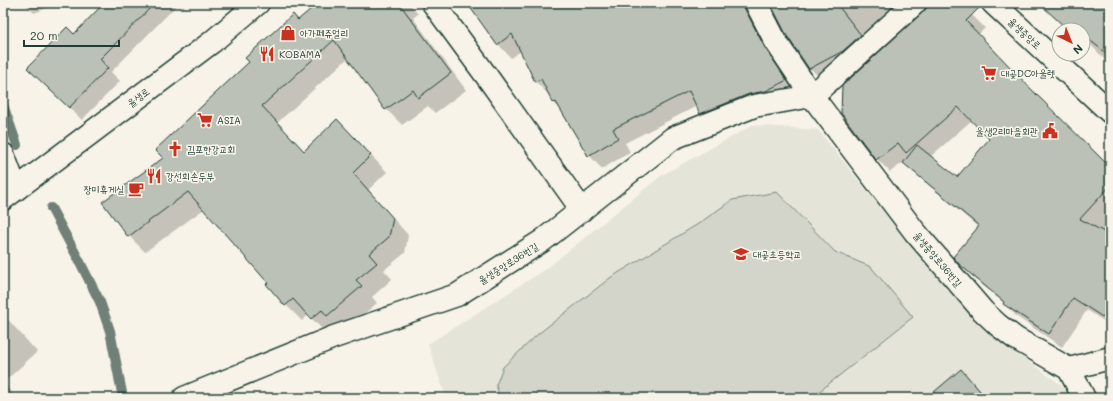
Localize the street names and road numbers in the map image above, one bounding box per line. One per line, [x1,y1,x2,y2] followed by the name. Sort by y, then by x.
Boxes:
[1006,14,1044,52] street label: 율생중앙로
[124,84,152,110] street label: 율생로
[911,228,965,290] street label: 율생중앙로36번길
[475,239,541,287] street label: 율생중앙로36번길

